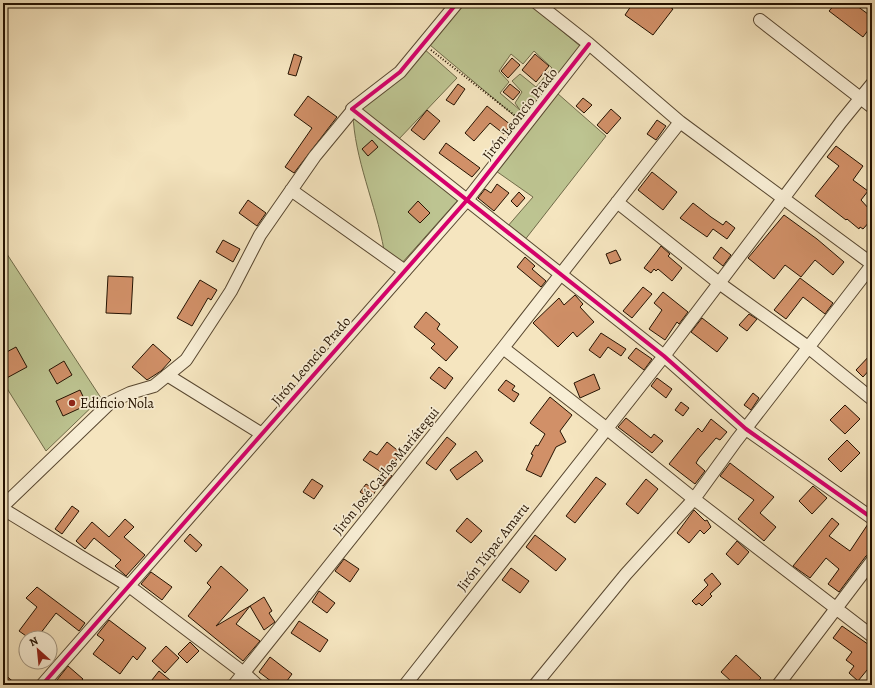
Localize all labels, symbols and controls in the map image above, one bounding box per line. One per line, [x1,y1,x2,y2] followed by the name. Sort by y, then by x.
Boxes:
[478,64,562,164] street label: Jirón Leoncio Prado
[267,312,355,410] street label: Jirón Leoncio Prado
[80,394,154,413] place label: Edificio Nola
[67,398,77,408] marker: Edificio Nola
[328,403,444,539] street label: Jirón José Carlos Mariátegui
[452,499,534,595] street label: Jirón Túpac Amaru
[18,630,58,670] north arrow
[27,633,41,650] text: N

